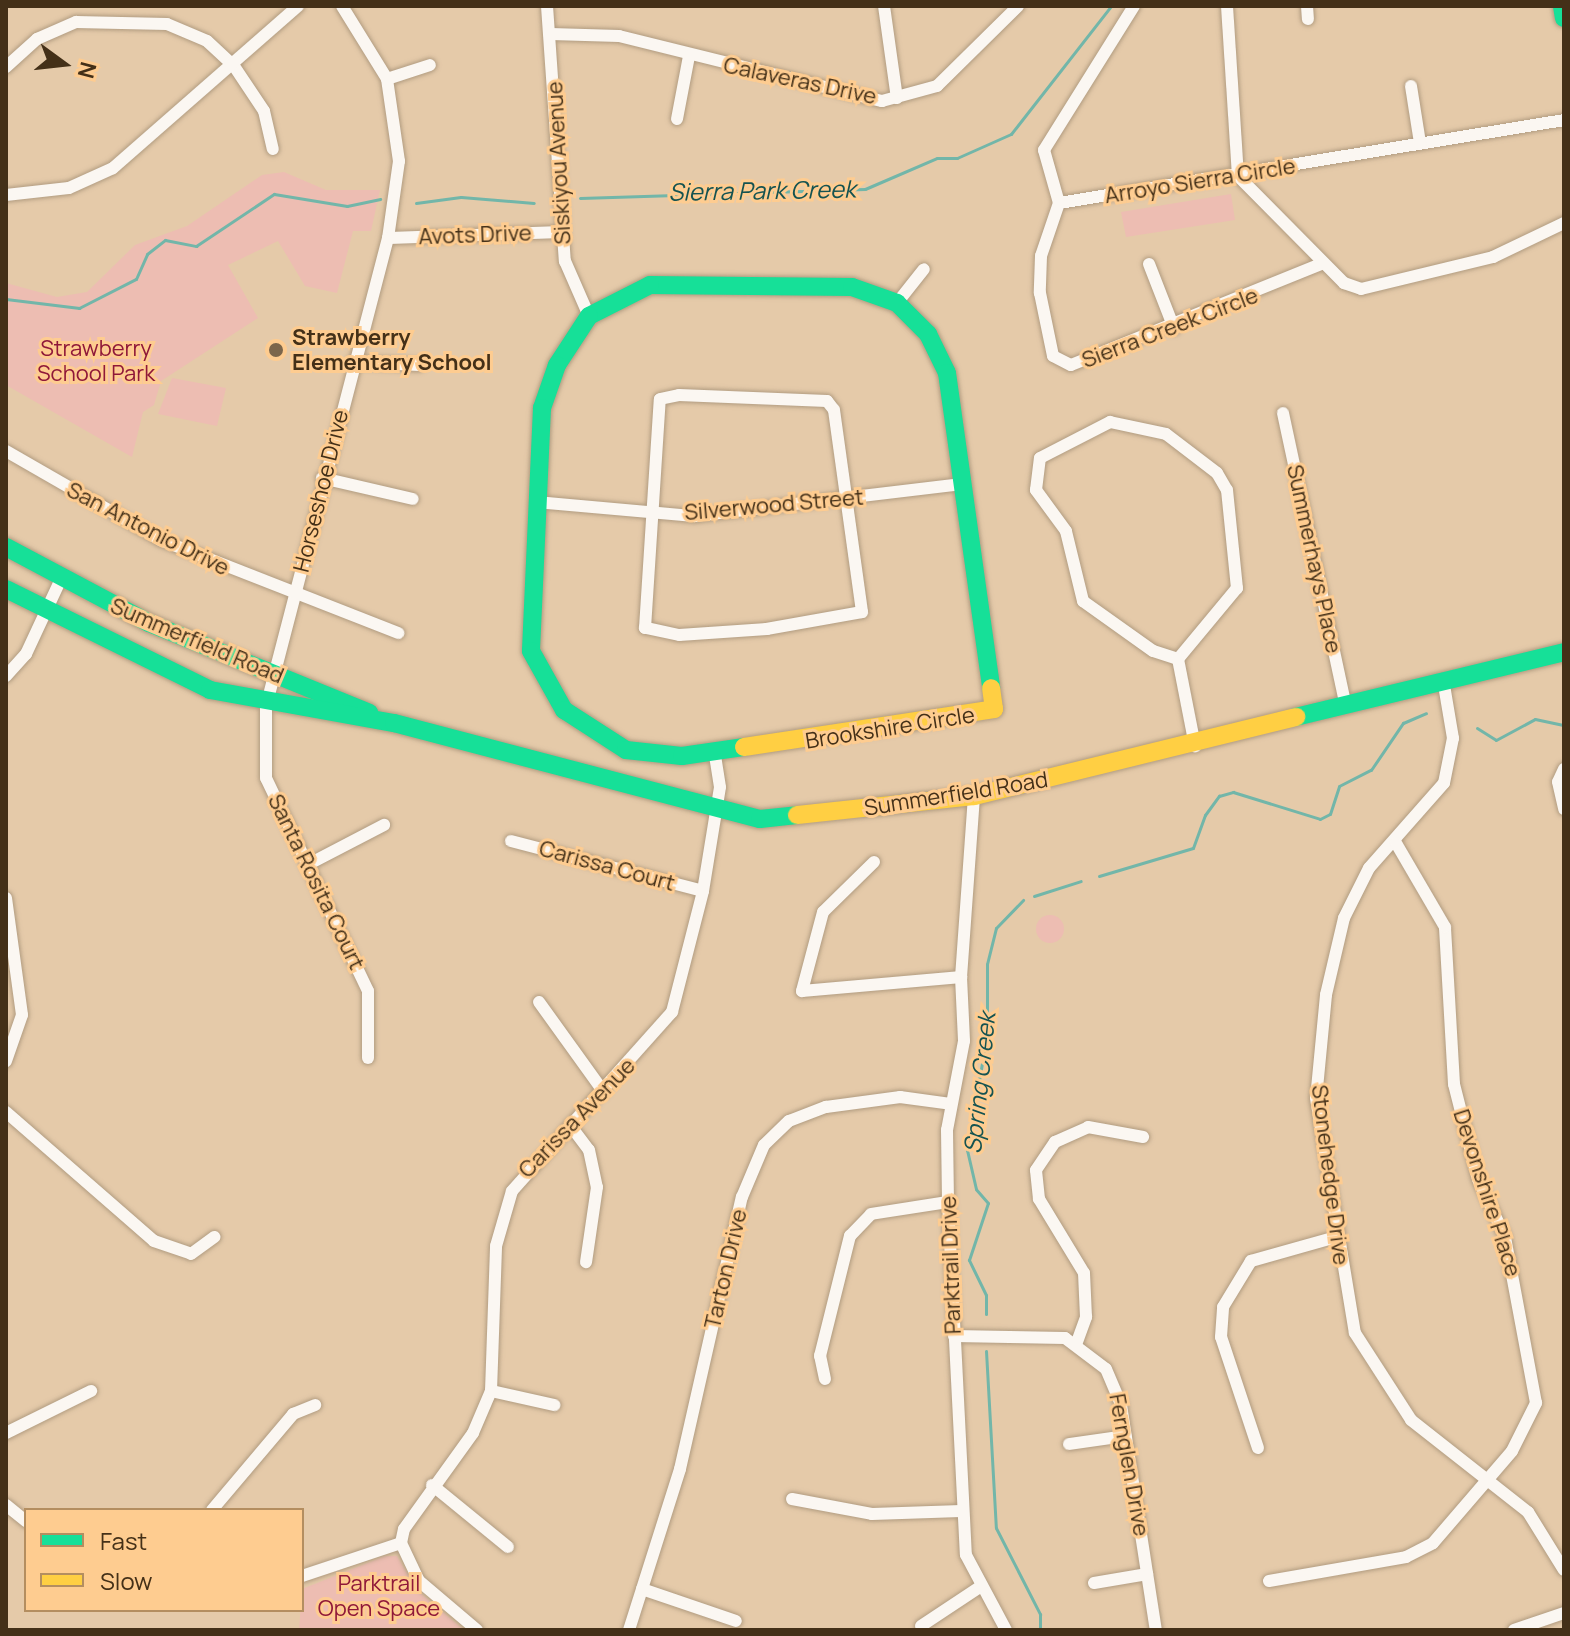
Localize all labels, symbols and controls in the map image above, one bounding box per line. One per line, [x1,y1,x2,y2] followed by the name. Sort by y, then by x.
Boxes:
[24,24,104,104] north arrow
[721,52,879,110] street label: Calaveras Drive
[71,59,104,82] text: N
[542,81,576,245] street label: Siskiyou Avenue
[1103,153,1297,209] street label: Arroyo Sierra Circle
[668,174,856,206] water label: Sierra Park Creek
[418,220,532,250] street label: Avots Drive
[1078,282,1262,374] street label: Sierra Creek Circle
[292,324,492,376] place label: Strawberry Elementary School
[37,335,155,386] park label: Strawberry School Park
[267,341,285,359] marker: Strawberry Elementary School
[288,407,354,575] street label: Horseshoe Drive
[1281,462,1347,656] street label: Summerhays Place
[62,477,234,581] street label: San Antonio Drive
[683,484,865,526] street label: Silverwood Street
[106,593,288,689] street label: Summerfield Road
[803,702,977,754] street label: Brookshire Circle
[862,766,1050,822] street label: Summerfield Road
[262,790,370,974] street label: Santa Rosita Court
[536,835,678,897] street label: Carissa Court
[957,1011,1001,1155] water label: Spring Creek
[513,1053,641,1183] street label: Carissa Avenue
[1306,1083,1354,1267] street label: Stonehedge Drive
[1448,1106,1526,1280] street label: Devonshire Place
[935,1195,967,1335] street label: Parktrail Drive
[699,1207,753,1331] street label: Tarton Drive
[1103,1392,1155,1538] street label: Fernglen Drive
[24,1508,304,1612] legend
[100,1524,147,1557] text: Fast
[100,1564,153,1597] text: Slow
[318,1570,440,1622] park label: Parktrail Open Space

